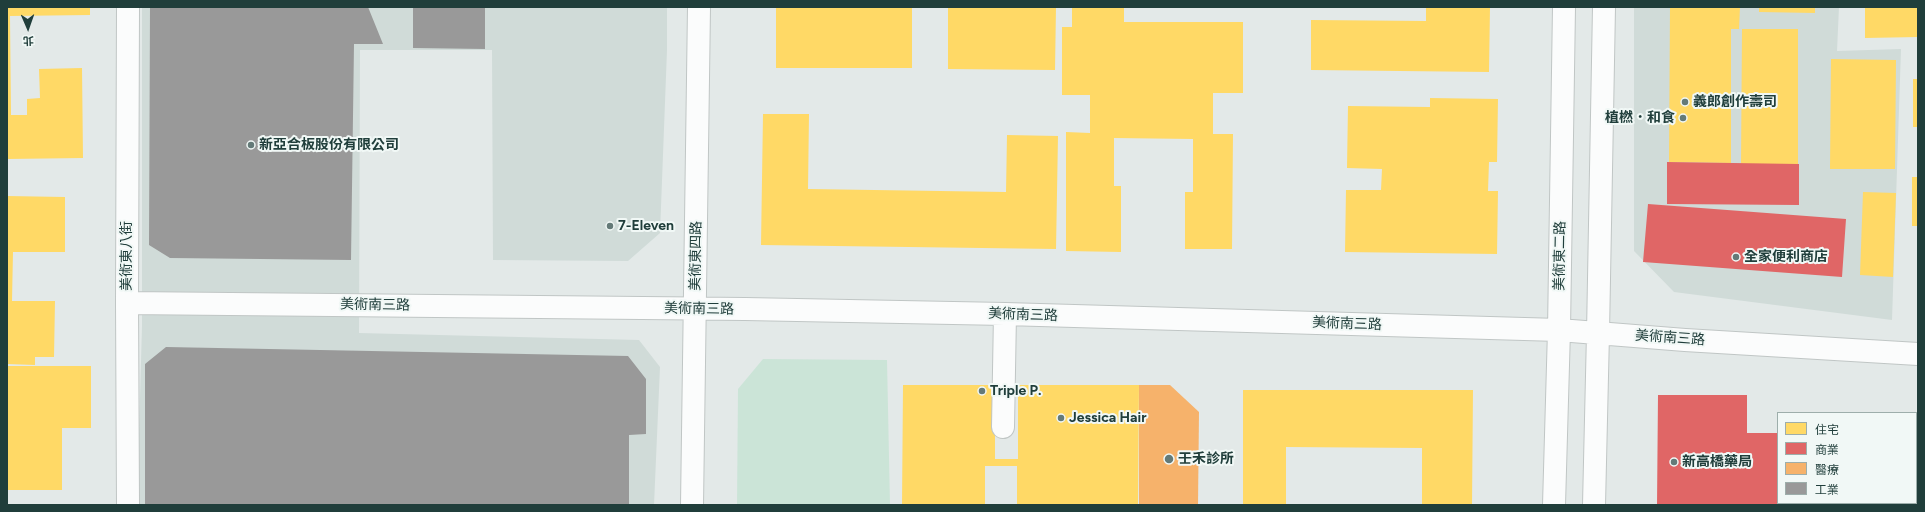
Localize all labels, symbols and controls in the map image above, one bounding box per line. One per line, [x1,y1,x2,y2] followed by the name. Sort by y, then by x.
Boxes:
[8,8,48,48] north arrow
[23,34,34,47] text: 北
[1693,94,1777,110] place label: 義郎創作壽司
[1680,97,1690,107] marker: 義郎創作壽司
[1605,110,1675,126] place label: 植橪．和食
[1678,113,1688,123] marker: 植橪．和食
[259,137,399,153] place label: 新亞合板股份有限公司
[246,140,256,150] marker: 新亞合板股份有限公司
[618,218,674,234] place label: 7-Eleven
[119,221,135,291] street label: 美術東八街
[605,221,615,231] marker: 7-Eleven
[687,221,705,291] street label: 美術東四路
[1551,221,1569,291] street label: 美術東二路
[1744,249,1828,265] place label: 全家便利商店
[1731,252,1741,262] marker: 全家便利商店
[340,296,410,314] street label: 美術南三路
[664,300,734,318] street label: 美術南三路
[988,305,1058,325] street label: 美術南三路
[1312,314,1382,334] street label: 美術南三路
[1634,327,1706,349] street label: 美術南三路
[990,383,1041,399] place label: Triple P.
[977,386,987,396] marker: Triple P.
[1069,410,1147,426] place label: Jessica Hair
[1777,412,1917,504] legend
[1056,413,1066,423] marker: Jessica Hair
[1815,423,1839,437] text: 住宅
[1815,443,1839,457] text: 商業
[1178,451,1234,467] place label: 壬禾診所
[1163,453,1175,465] marker: 壬禾診所
[1682,454,1752,470] place label: 新高橋藥局
[1669,457,1679,467] marker: 新高橋藥局
[1815,463,1839,477] text: 醫療
[1815,483,1839,497] text: 工業

